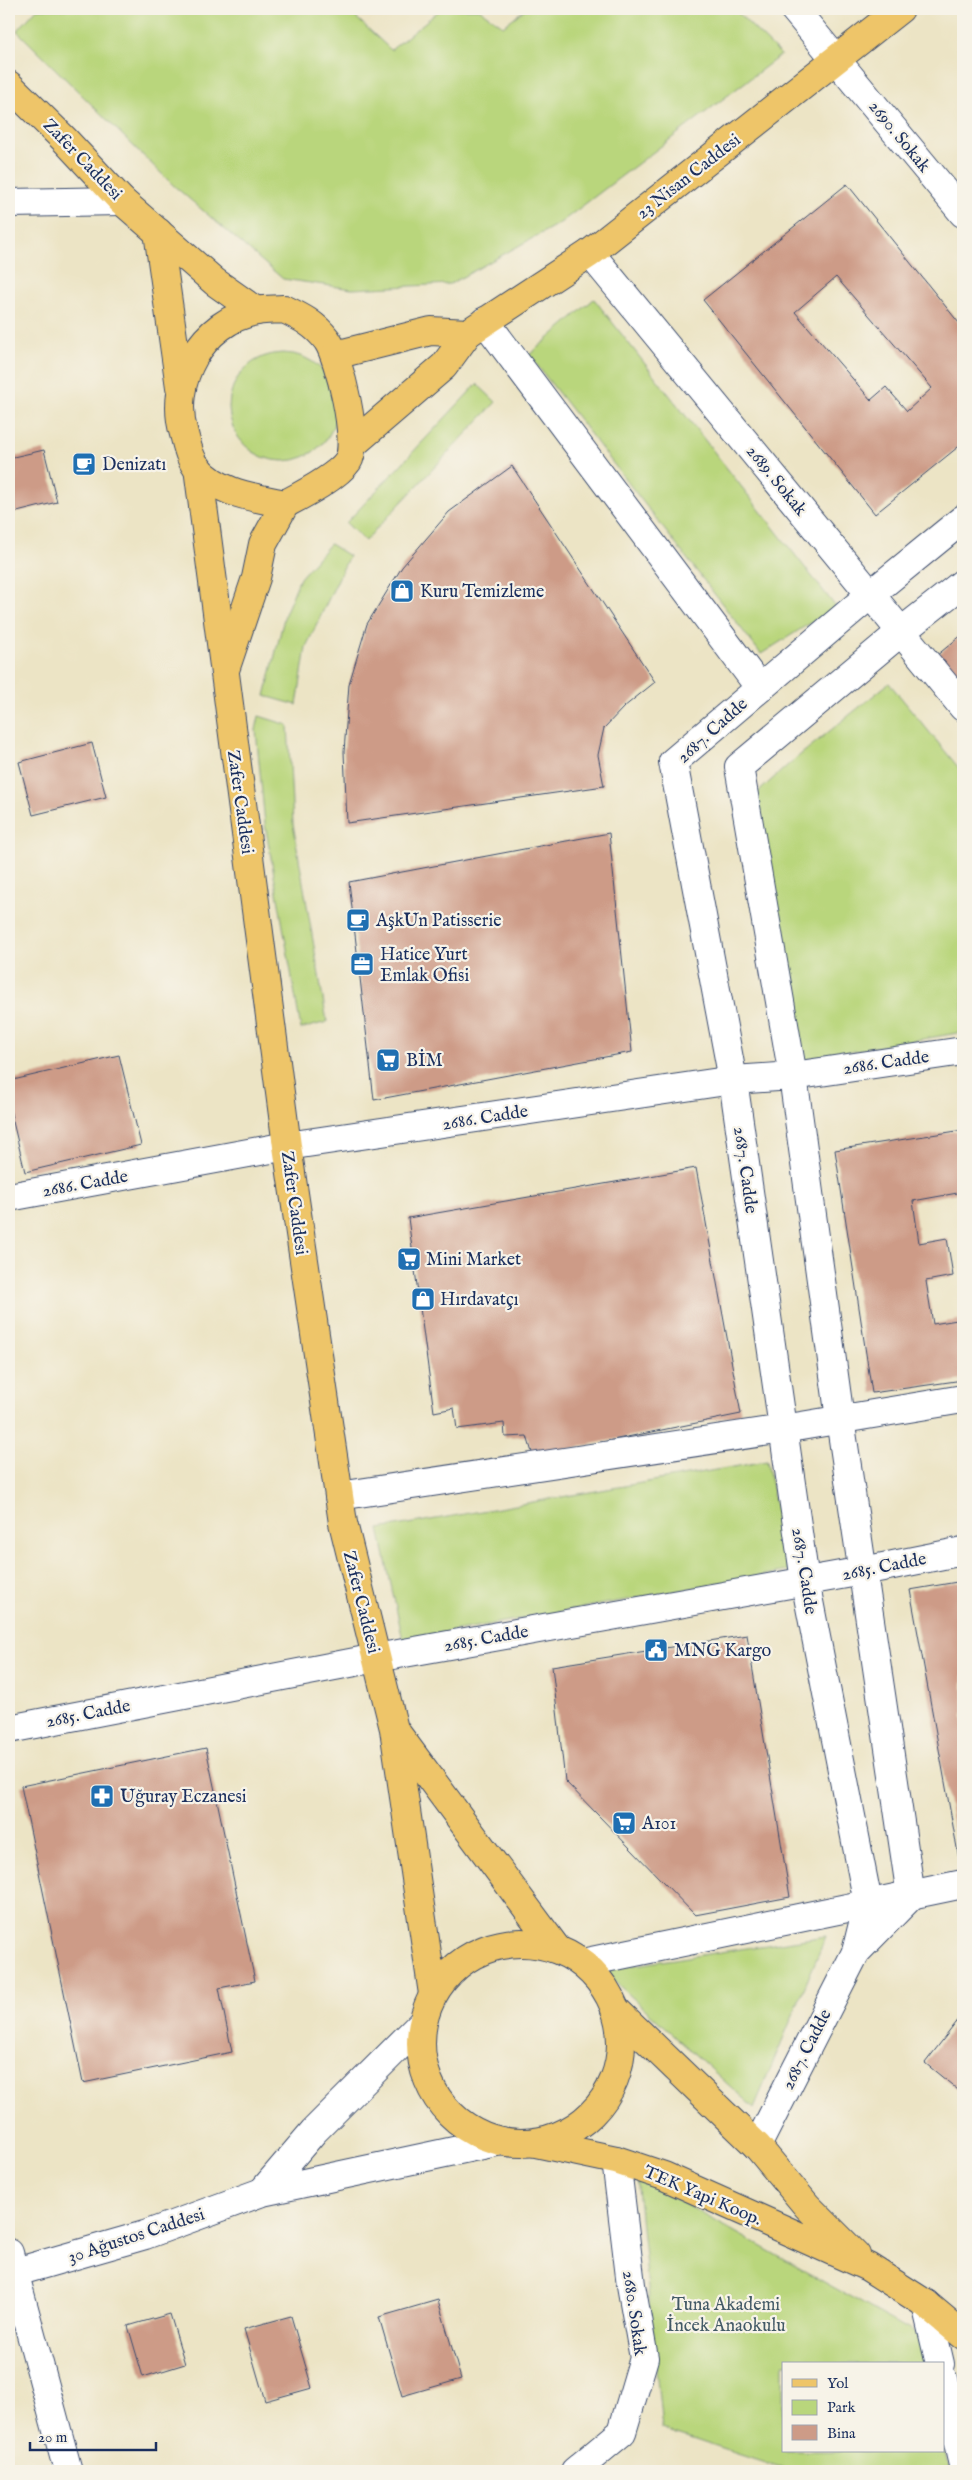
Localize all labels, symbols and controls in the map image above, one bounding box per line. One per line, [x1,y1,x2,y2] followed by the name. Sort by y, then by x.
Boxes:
[863,96,935,178] street label: 2690. Sokak
[37,114,127,206] street label: Zafer Caddesi
[632,129,746,225] street label: 23 Nisan Caddesi
[740,441,812,521] street label: 2689. Sokak
[71,451,97,477] cafe icon: Denizatı
[102,454,166,477] place label: Denizatı
[389,578,415,604] shop icon: Kuru Temizleme
[420,581,544,604] place label: Kuru Temizleme
[673,693,753,769] street label: 2687. Cadde
[221,749,258,856] street label: Zafer Caddesi
[345,907,371,933] cafe icon: AşkUn Patisserie
[375,910,501,933] place label: AşkUn Patisserie
[380,944,469,988] place label: Hatice Yurt Emlak Ofisi
[349,951,375,977] office icon: Hatice Yurt Emlak Ofisi
[842,1046,931,1081] street label: 2686. Cadde
[375,1047,401,1073] supermarket icon: BİM
[406,1049,443,1073] place label: BİM
[441,1100,530,1137] street label: 2686. Cadde
[727,1125,762,1215] street label: 2687. Cadde
[275,1150,312,1257] street label: Zafer Caddesi
[41,1166,130,1203] street label: 2686. Cadde
[396,1246,422,1272] supermarket icon: Mini Market
[426,1249,521,1272] place label: Mini Market
[410,1286,436,1312] shop icon: Hırdavatçı
[440,1289,519,1312] place label: Hırdavatçı
[785,1526,822,1616] street label: 2687. Cadde
[840,1548,928,1587] street label: 2685. Cadde
[337,1549,384,1656] street label: Zafer Caddesi
[442,1621,530,1658] street label: 2685. Cadde
[643,1637,669,1663] public building icon: MNG Kargo
[674,1640,772,1663] place label: MNG Kargo
[44,1695,132,1734] street label: 2685. Cadde
[89,1783,115,1809] pharmacy icon: Uğuray Eczanesi
[120,1786,247,1809] place label: Uğuray Eczanesi
[611,1810,637,1836] supermarket icon: A101
[641,1813,676,1836] place label: A101
[777,2006,837,2094] street label: 2687. Cadde
[640,2161,765,2232] street label: TEK Yapi Koop.
[65,2203,208,2269] street label: 30 Ağustos Caddesi
[616,2269,651,2358] street label: 2680. Sokak
[666,2294,786,2338] park label: Tuna Akademi İncek Anaokulu
[782,2362,944,2452] legend
[827,2374,849,2393] text: Yol
[827,2398,857,2417] text: Park
[30,2420,156,2452] scale bar
[827,2424,856,2443] text: Bina
[38,2428,68,2447] text: 20 m

